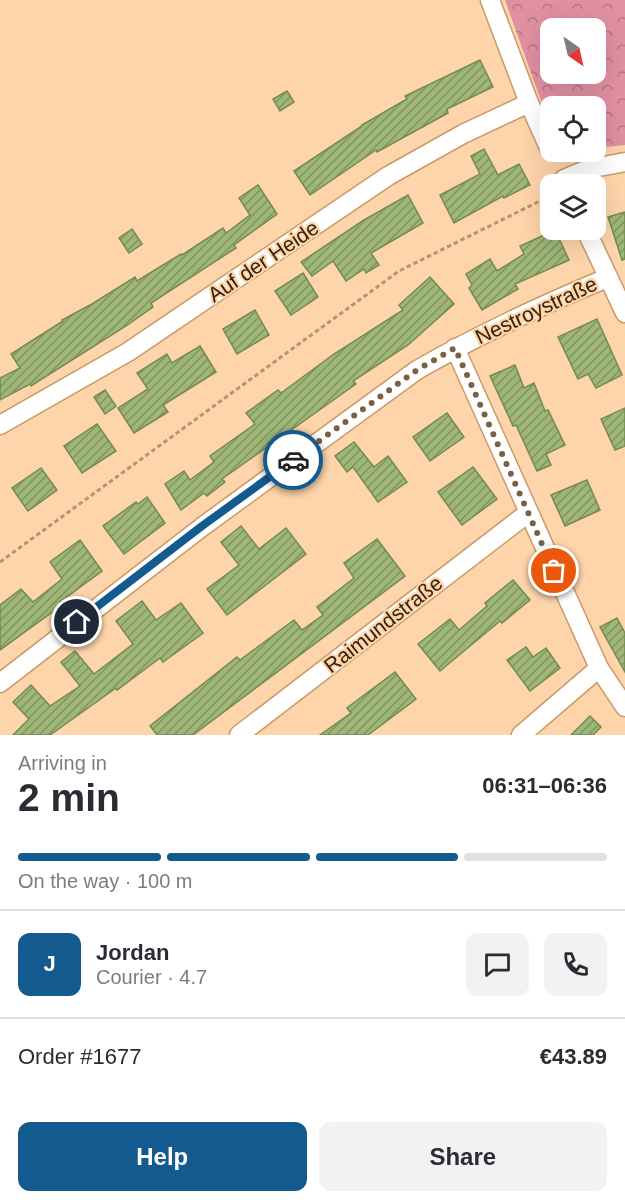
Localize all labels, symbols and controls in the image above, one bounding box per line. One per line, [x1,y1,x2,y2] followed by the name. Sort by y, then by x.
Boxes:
[540,18,606,84] north arrow
[540,18,606,240] map controls
[540,96,606,162] button: locate
[540,174,606,240] button: layers
[203,216,323,306] street label: Auf der Heide
[471,272,601,348] street label: Nestroystraße
[263,430,323,490] courier
[277,444,310,477] icon: car
[528,545,579,596] pin
[537,554,570,587] icon: bag
[319,571,447,677] street label: Raimundstraße
[51,596,102,647] pin
[60,605,93,638] icon: home
[18,752,107,774] text: Arriving in
[482,773,607,798] text: 06:31–06:36
[18,776,120,819] text: 2 min
[18,870,193,892] text: On the way · 100 m
[466,933,529,996] button: chat
[544,933,607,996] button: phone
[96,940,169,965] text: Jordan
[43,951,56,976] text: J
[96,966,207,988] text: Courier · 4.7
[18,1044,142,1069] text: Order #1677
[540,1044,607,1069] text: €43.89
[18,1122,307,1191] button: Help
[319,1122,607,1191] button: Share

